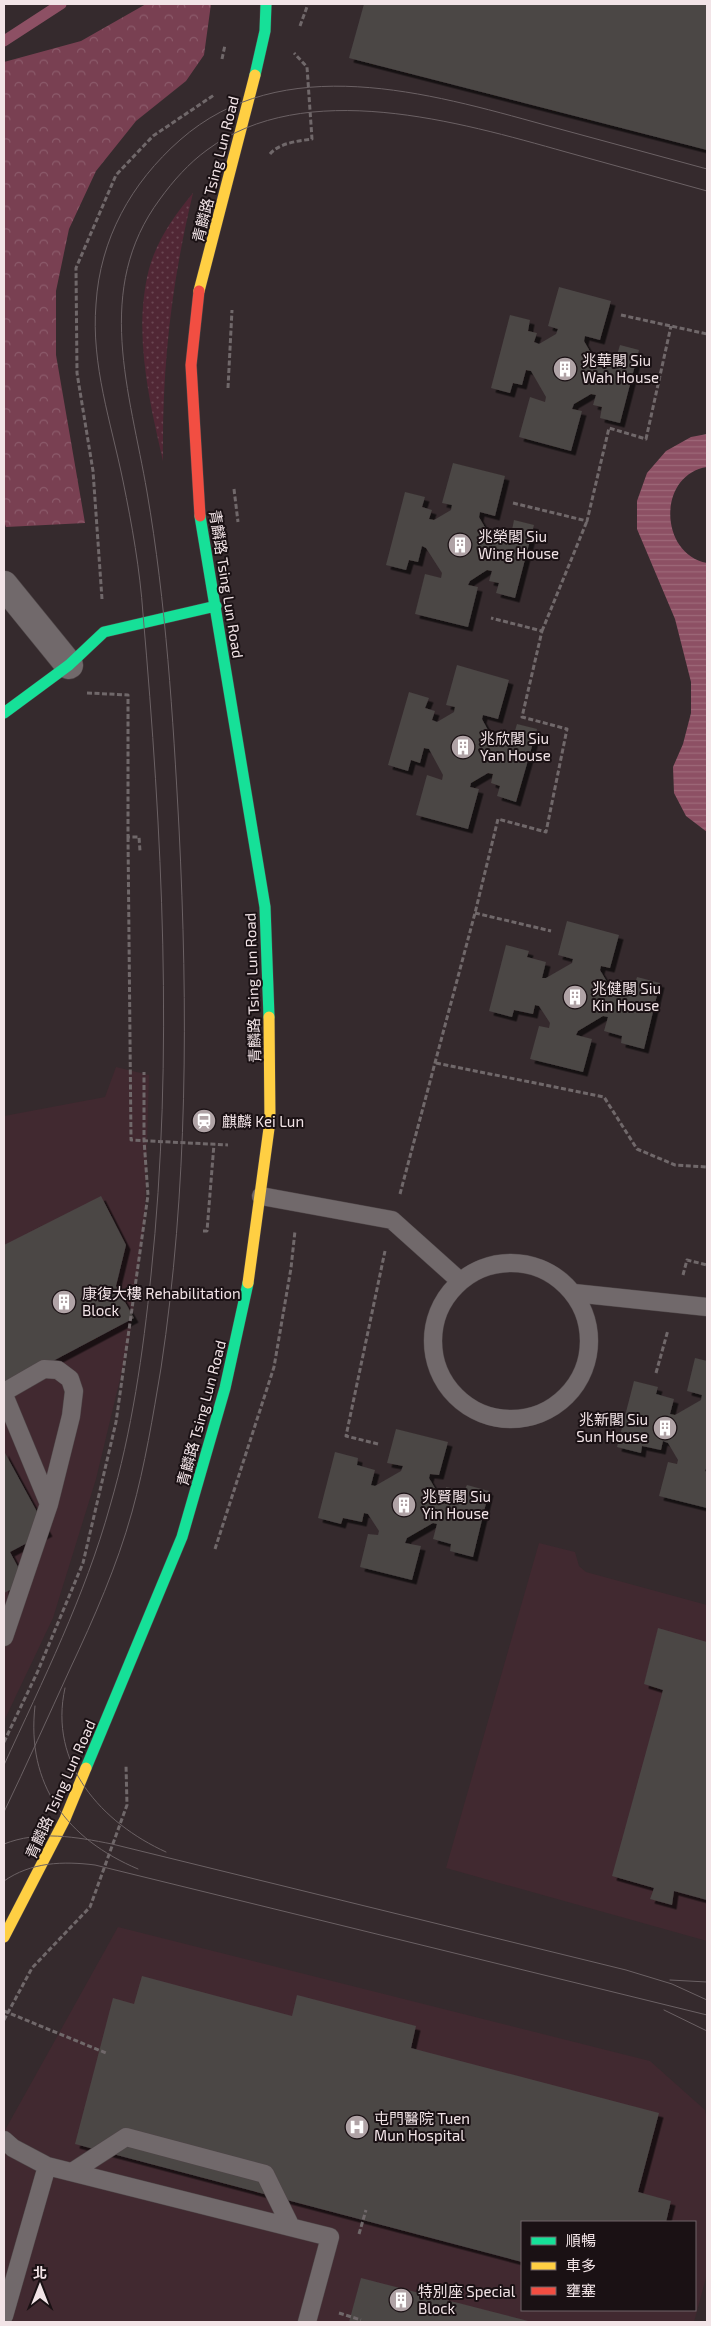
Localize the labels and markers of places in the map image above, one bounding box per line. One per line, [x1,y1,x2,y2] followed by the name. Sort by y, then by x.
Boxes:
[582,351,659,386] place label: 兆華閣 Siu Wah House
[552,356,578,382] building icon: 兆華閣 Siu Wah House
[478,527,559,562] place label: 兆榮閣 Siu Wing House
[447,532,473,558] building icon: 兆榮閣 Siu Wing House
[480,729,551,764] place label: 兆欣閣 Siu Yan House
[450,734,476,760] building icon: 兆欣閣 Siu Yan House
[592,979,661,1014] place label: 兆健閣 Siu Kin House
[562,984,588,1010] building icon: 兆健閣 Siu Kin House
[191,1108,217,1134] station icon: 麒麟 Kei Lun
[222,1112,304,1130] place label: 麒麟 Kei Lun
[82,1284,241,1319] place label: 康復大樓 Rehabilitation Block
[51,1289,77,1315] building icon: 康復大樓 Rehabilitation Block
[576,1410,648,1445] place label: 兆新閣 Siu Sun House
[652,1415,678,1441] building icon: 兆新閣 Siu Sun House
[422,1487,491,1522] place label: 兆賢閣 Siu Yin House
[391,1492,417,1518] building icon: 兆賢閣 Siu Yin House
[374,2109,470,2144] place label: 屯門醫院 Tuen Mun Hospital
[344,2114,370,2140] hospital icon: 屯門醫院 Tuen Mun Hospital
[418,2282,516,2317] place label: 特別座 Special Block
[388,2287,414,2313] building icon: 特別座 Special Block

